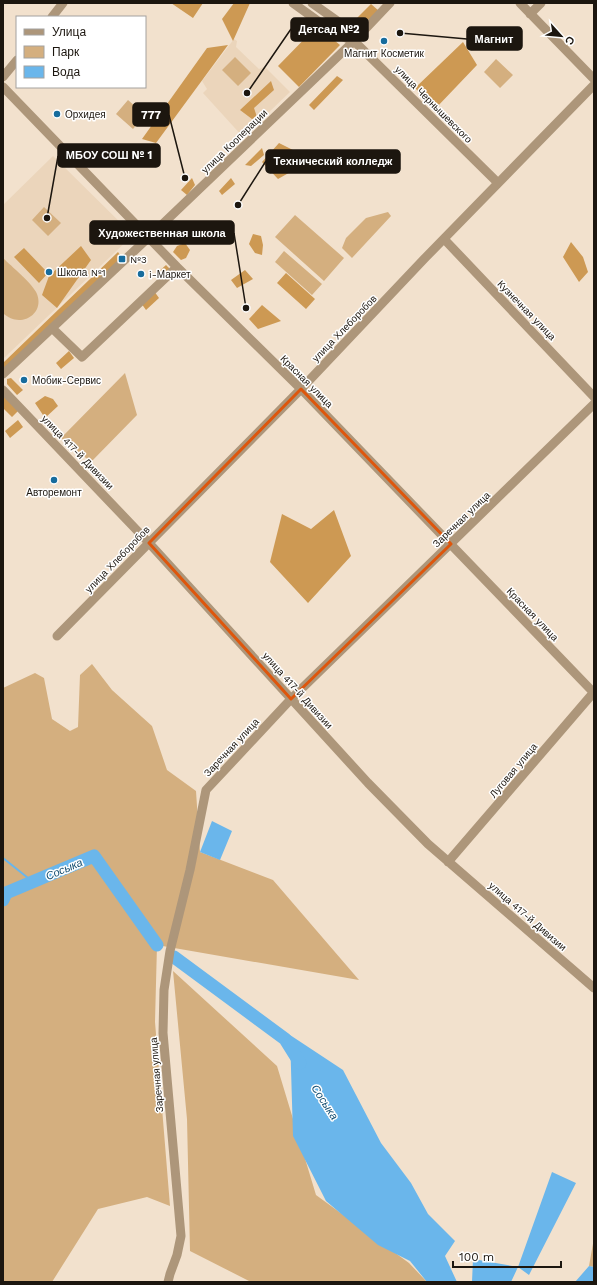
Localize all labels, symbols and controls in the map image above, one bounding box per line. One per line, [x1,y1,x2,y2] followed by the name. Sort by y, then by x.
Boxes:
[16,16,146,88] legend
[541,16,581,56] north arrow
[291,18,368,41] callout: Детсад №2
[298,23,360,36] text: Детсад №2
[52,25,86,39] text: Улица
[467,27,522,50] callout: Магнит
[475,33,514,46] text: Магнит
[562,34,577,47] text: С
[379,36,389,46] marker: Магнит Косметик
[52,45,80,59] text: Парк
[344,48,425,59] place label: Магнит Косметик
[393,64,475,145] street label: улица Чернышевского
[52,65,80,79] text: Вода
[133,103,169,126] callout: 777
[199,107,269,175] street label: улица Кооперации
[52,109,62,119] marker: Орхидея
[65,109,106,120] place label: Орхидея
[141,109,161,122] text: 777
[58,144,160,167] callout: МБОУ СОШ № 1
[66,149,152,162] text: МБОУ СОШ № 1
[266,150,400,173] callout: Технический колледж
[274,155,393,168] text: Технический колледж
[90,221,234,244] callout: Художественная школа
[98,227,227,240] text: Художественная школа
[117,254,127,264] marker: №3
[130,254,147,265] place label: №3
[44,267,54,277] marker: Школа №1
[57,267,106,278] place label: Школа №1
[136,269,146,279] marker: i-Маркет
[149,269,191,280] place label: i-Маркет
[495,278,558,343] street label: Кузнечная улица
[310,293,379,364] street label: улица Хлеборобов
[278,353,335,410] street label: Красная улица
[19,375,29,385] marker: Мобик-Сервис
[32,375,101,386] place label: Мобик-Сервис
[39,413,116,492] street label: улица 417-й Дивизии
[49,475,59,485] marker: Авторемонт
[26,487,82,498] place label: Авторемонт
[431,489,492,549] street label: Заречная улица
[83,524,152,595] street label: улица Хлеборобов
[505,586,561,643] street label: Красная улица
[260,650,335,731] street label: улица 417-й Дивизии
[202,716,261,779] street label: Заречная улица
[487,741,540,800] street label: Луговая улица
[44,856,85,883] water label: Сосыка
[487,880,569,953] street label: улица 417-й Дивизии
[148,1037,165,1113] street label: Заречная улица
[309,1082,341,1122] water label: Сосыка
[453,1243,561,1269] scale bar
[459,1250,494,1264] text: 100 m

